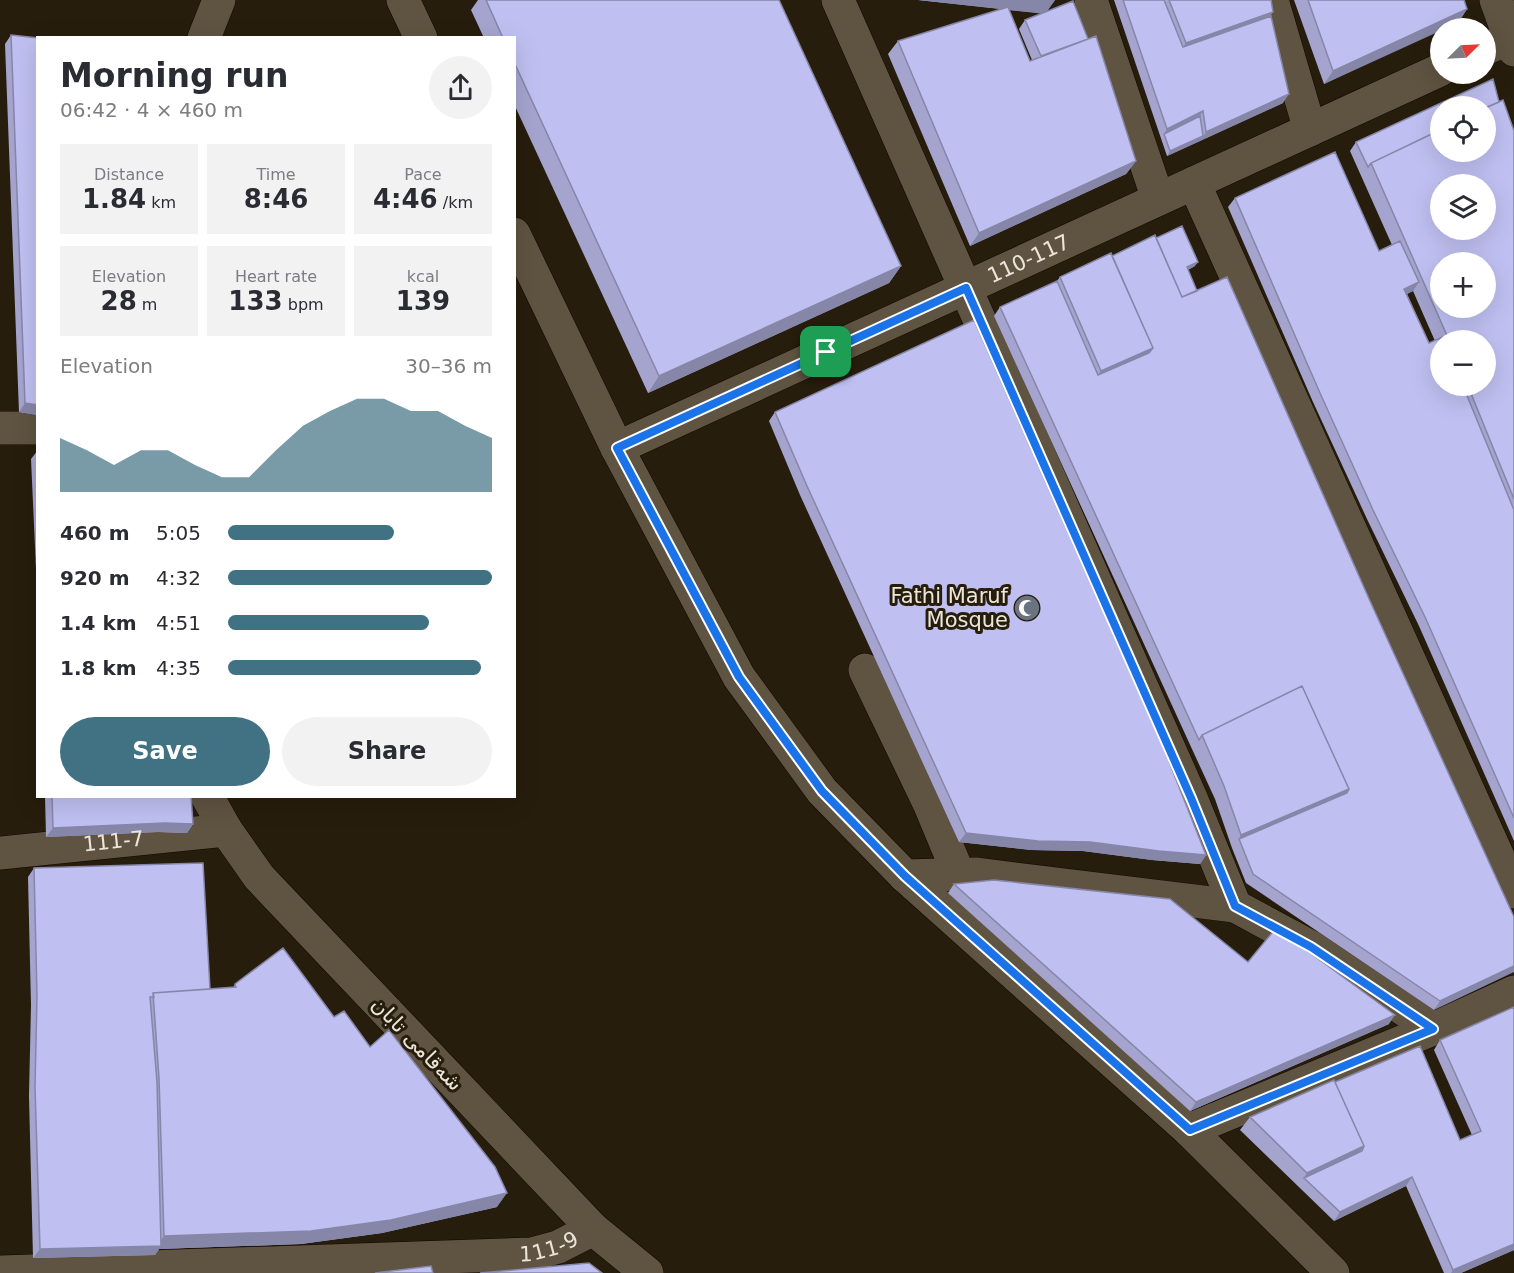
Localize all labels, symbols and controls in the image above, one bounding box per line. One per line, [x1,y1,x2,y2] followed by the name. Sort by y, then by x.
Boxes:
[1430,18,1496,84] north arrow
[1430,18,1496,396] map controls
[60,56,288,95] text: Morning run
[429,56,492,119] button: share
[1430,96,1496,162] button: locate
[60,98,243,122] text: 06:42 · 4 × 460 m
[94,165,164,184] text: Distance
[256,165,296,184] text: Time
[404,165,442,184] text: Pace
[1430,174,1496,240] button: layers
[82,184,146,214] text: 1.84
[244,184,308,214] text: 8:46
[373,184,438,214] text: 4:46
[146,193,176,212] text: km
[438,193,473,212] text: /km
[984,230,1074,288] street label: 110-117
[1430,252,1496,318] button: +
[92,267,166,286] text: Elevation
[235,267,317,286] text: Heart rate
[407,267,439,286] text: kcal
[101,286,137,316] text: 28
[228,286,283,316] text: 133
[396,286,450,316] text: 139
[137,295,157,314] text: m
[283,295,324,314] text: bpm
[800,326,851,377] pin
[1430,330,1496,396] button: −
[809,335,842,368] icon: arrive
[60,354,153,378] text: Elevation
[405,354,492,378] text: 30–36 m
[60,521,130,545] text: 460 m
[156,521,201,545] text: 5:05
[60,566,130,590] text: 920 m
[156,566,201,590] text: 4:32
[891,584,1009,632] place label: Fathi Maruf Mosque
[1012,593,1042,623] mosque icon: Fathi Maruf Mosque
[60,611,137,635] text: 1.4 km
[156,611,201,635] text: 4:51
[60,656,137,680] text: 1.8 km
[156,656,201,680] text: 4:35
[60,717,270,786] button: Save
[282,717,492,786] button: Share
[82,826,145,856] street label: 111-7
[366,992,468,1096] street label: شەقامی تابان
[519,1227,582,1266] street label: 111-9

